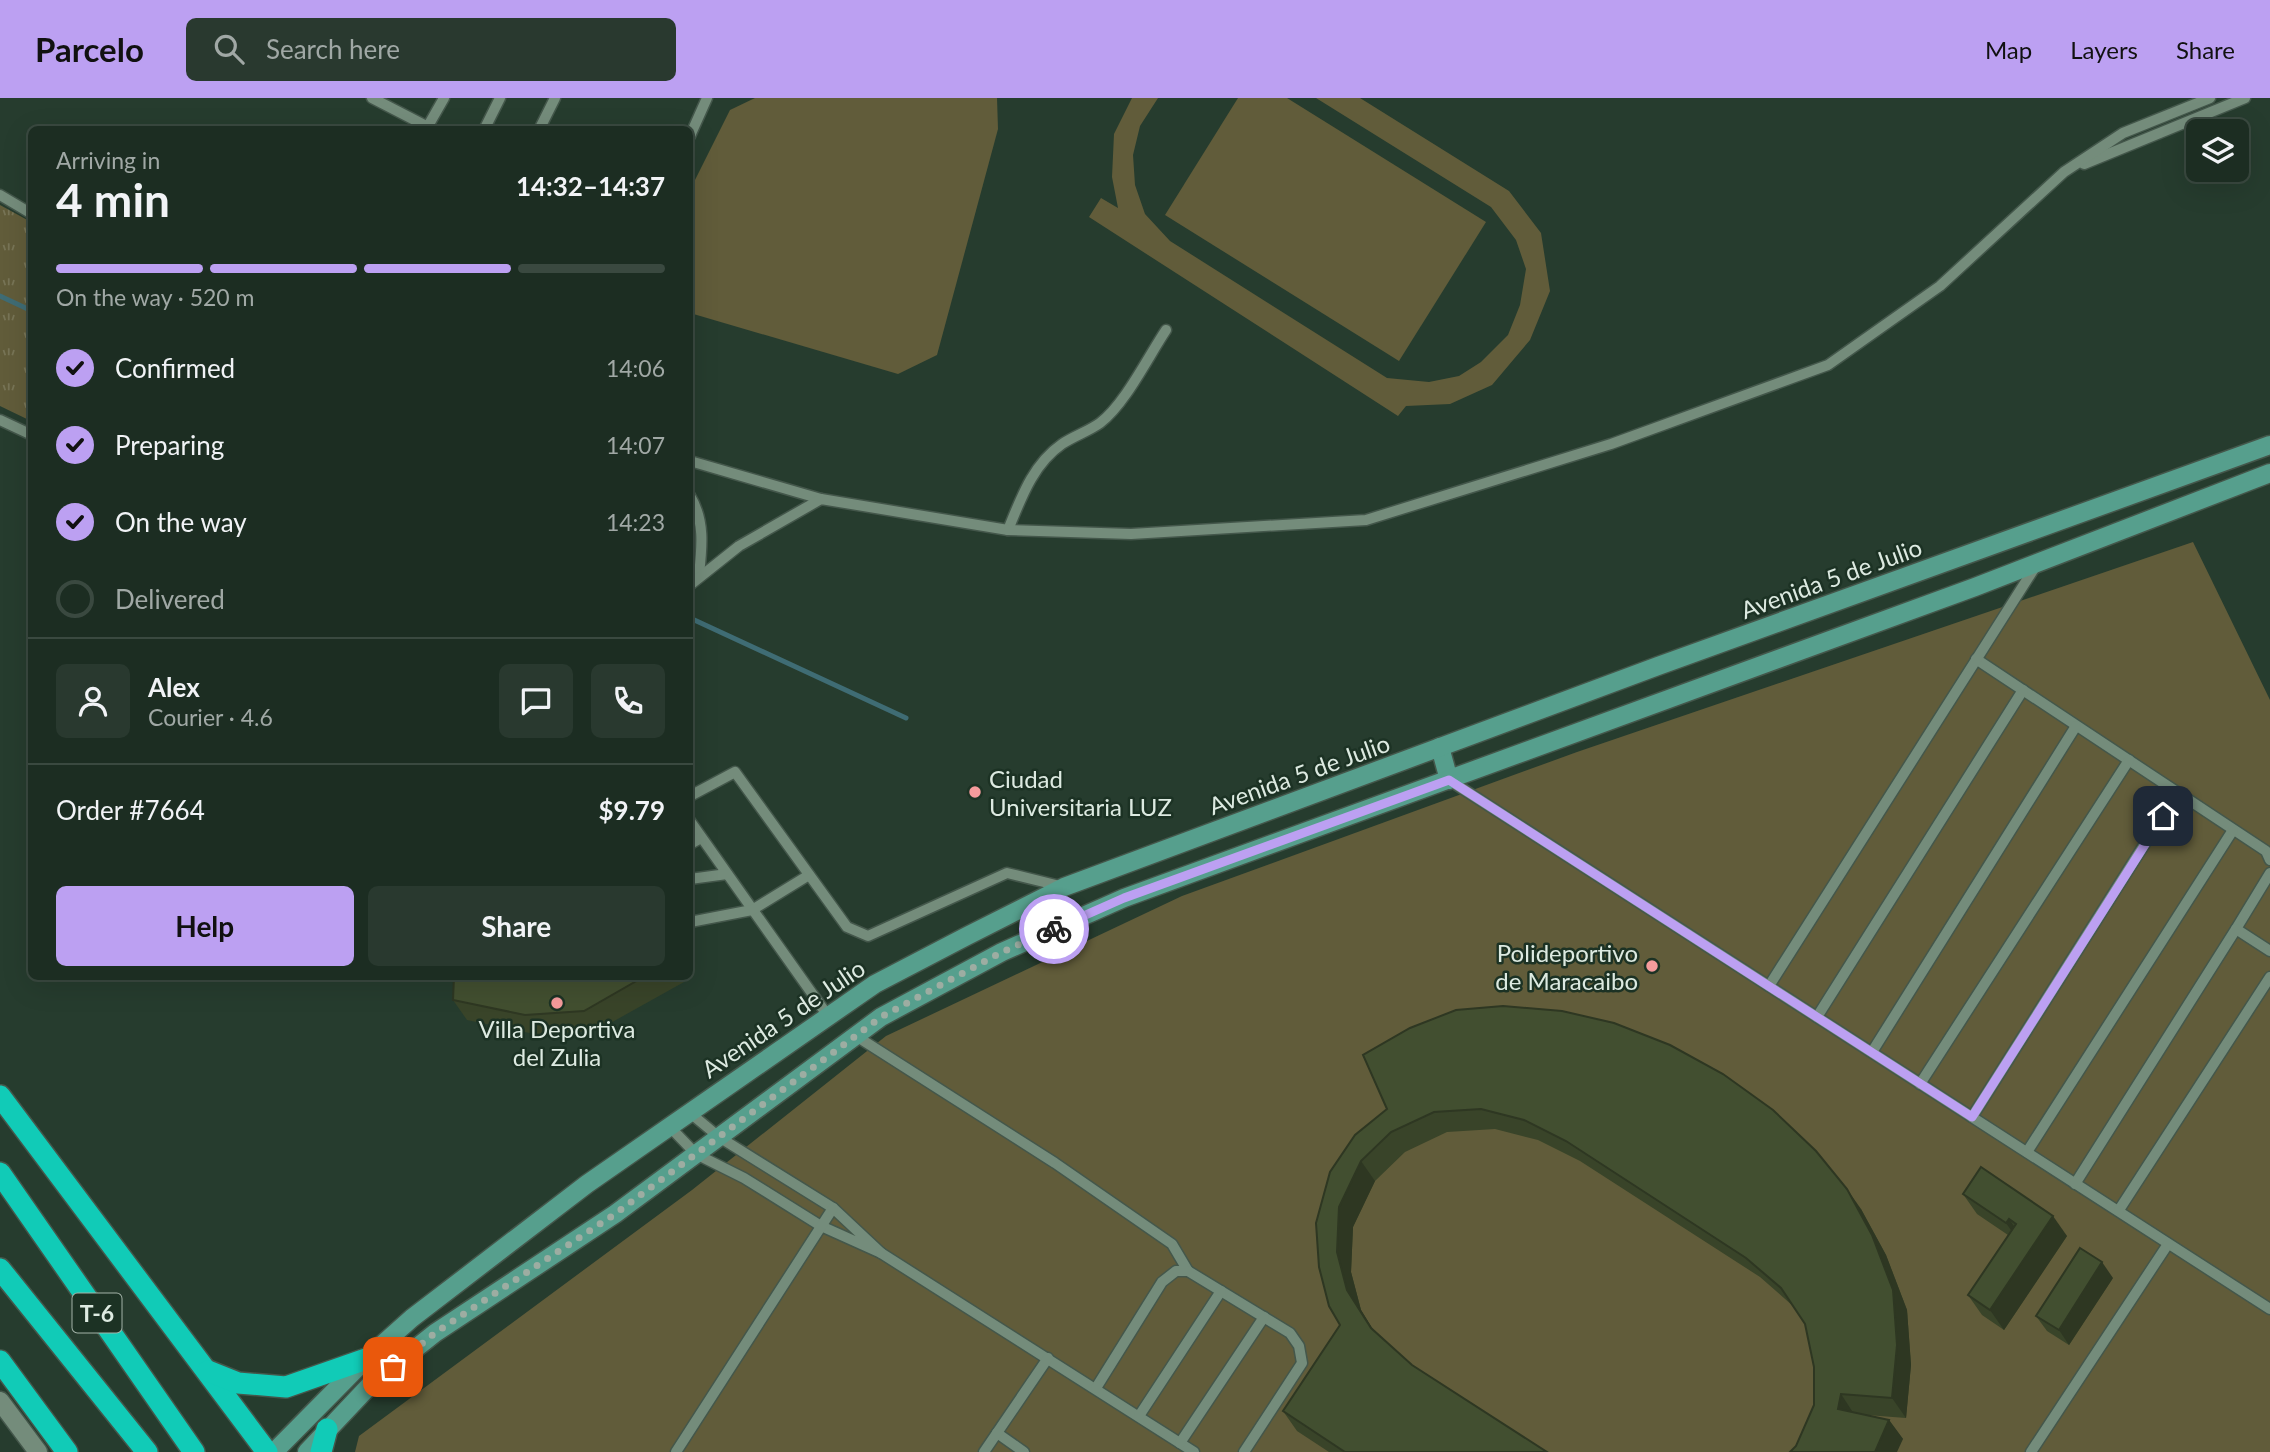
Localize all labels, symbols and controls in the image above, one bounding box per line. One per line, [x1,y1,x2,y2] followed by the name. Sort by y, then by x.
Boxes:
[186,18,676,81] search box
[35,29,144,69] text: Parcelo
[210,30,248,68] icon: search
[266,33,400,65] text: Search here
[1985,35,2032,64] text: Map
[2070,35,2138,64] text: Layers
[2176,35,2235,64] text: Share
[2186,119,2249,182] map controls
[2186,119,2249,182] button: layers
[56,146,160,174] text: Arriving in
[516,170,665,202] text: 14:32–14:37
[56,172,170,227] text: 4 min
[56,283,255,311] text: On the way · 520 m
[56,349,94,387] icon: check
[115,352,235,384] text: Confirmed
[606,354,665,382] text: 14:06
[56,426,94,464] icon: check
[115,429,224,461] text: Preparing
[606,431,665,459] text: 14:07
[56,503,94,541] icon: check
[115,506,247,538] text: On the way
[606,508,665,536] text: 14:23
[1737,532,1925,624] street label: Avenida 5 de Julio
[115,583,225,615] text: Delivered
[56,664,130,738] button: person
[499,664,573,738] button: chat
[591,664,665,738] button: phone
[148,671,200,703] text: Alex
[148,703,273,731] text: Courier · 4.6
[1205,728,1393,820] street label: Avenida 5 de Julio
[989,764,1172,821] place label: Ciudad Universitaria LUZ
[967,784,983,800] marker: Ciudad Universitaria LUZ
[2133,786,2193,846] pin
[56,794,205,826] text: Order #7664
[599,794,665,826] text: $9.79
[2144,797,2182,835] icon: home
[56,886,354,966] button: Help
[368,886,665,966] button: Share
[1019,894,1089,964] courier
[1035,910,1073,948] icon: bike
[1495,938,1638,995] place label: Polideportivo de Maracaibo
[696,953,870,1083] street label: Avenida 5 de Julio
[1644,958,1660,974] marker: Polideportivo de Maracaibo
[549,995,565,1011] marker: Villa Deportiva del Zulia
[479,1014,635,1071] place label: Villa Deportiva del Zulia
[72,1294,122,1332] road number: T-6
[363,1337,423,1397] pin
[374,1348,412,1386] icon: bag

